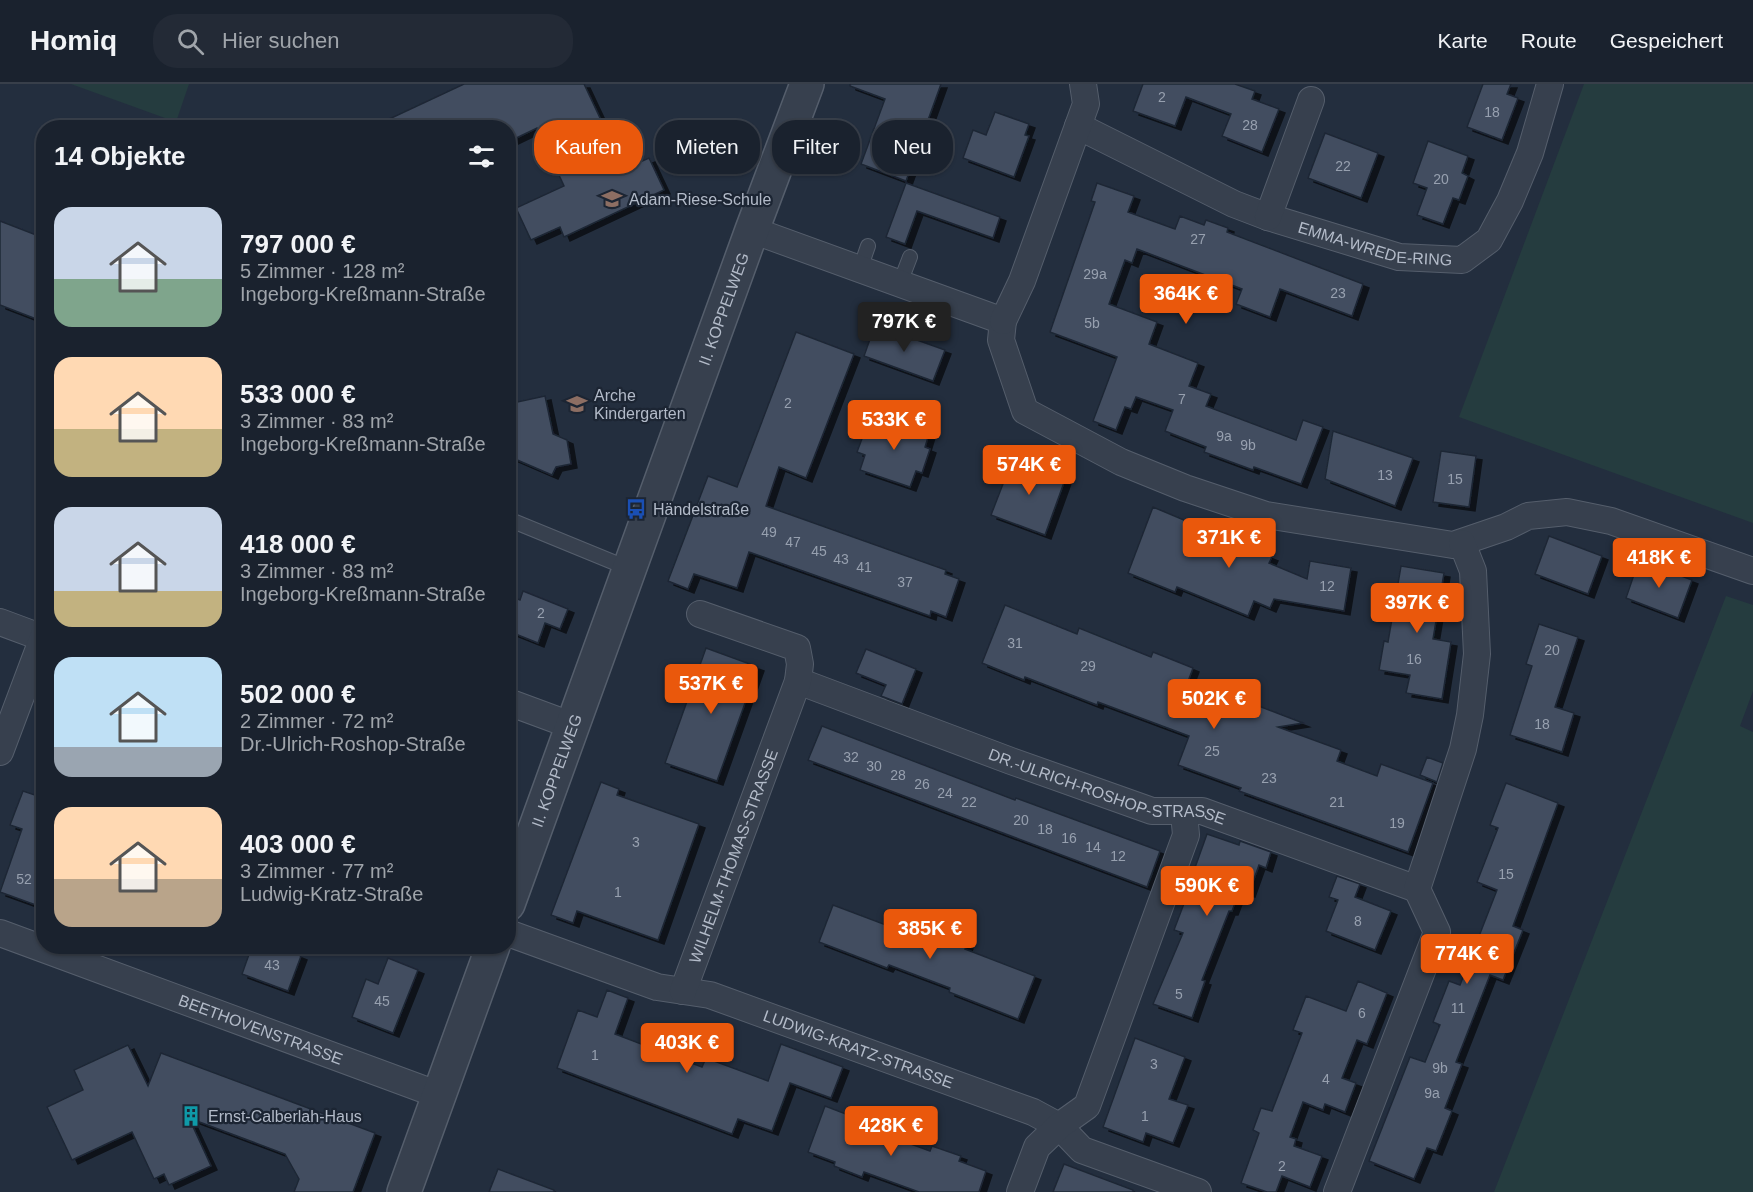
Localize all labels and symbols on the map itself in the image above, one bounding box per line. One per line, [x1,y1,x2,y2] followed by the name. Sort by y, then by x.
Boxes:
[1158,89,1166,105] house number: 2
[1484,104,1500,120] house number: 18
[1242,117,1258,133] house number: 28
[1335,158,1351,174] house number: 22
[1433,171,1449,187] house number: 20
[600,187,624,211] school or university icon: Adam-Riese-Schule
[629,191,771,208] place label: Adam-Riese-Schule
[1296,219,1453,269] street label: EMMA-WREDE-RING
[1190,231,1206,247] house number: 27
[696,250,752,368] street label: II. KOPPELWEG
[1083,266,1107,282] house number: 29a
[1137,274,1235,325] pin: 364K €
[1330,285,1346,301] house number: 23
[855,302,953,353] pin: 797K €
[1084,315,1100,331] house number: 5b
[594,387,686,422] place label: Arche Kindergarten
[1178,391,1186,407] house number: 7
[565,392,589,416] school or university icon: Arche Kindergarten
[784,395,792,411] house number: 2
[845,400,943,451] pin: 533K €
[1216,428,1232,444] house number: 9a
[1240,437,1256,453] house number: 9b
[980,445,1078,496] pin: 574K €
[1377,467,1393,483] house number: 13
[1447,471,1463,487] house number: 15
[624,497,648,521] bus stop icon: Händelstraße
[653,501,749,518] place label: Händelstraße
[1180,518,1278,569] pin: 371K €
[761,524,777,540] house number: 49
[785,534,801,550] house number: 47
[1610,538,1708,589] pin: 418K €
[811,543,827,559] house number: 45
[833,551,849,567] house number: 43
[856,559,872,575] house number: 41
[897,574,913,590] house number: 37
[1319,578,1335,594] house number: 12
[1368,583,1466,634] pin: 397K €
[537,605,545,621] house number: 2
[1007,635,1023,651] house number: 31
[1544,642,1560,658] house number: 20
[1406,651,1422,667] house number: 16
[1080,658,1096,674] house number: 29
[662,664,760,715] pin: 537K €
[1165,679,1263,730] pin: 502K €
[529,712,585,829] street label: II. KOPPELWEG
[1534,716,1550,732] house number: 18
[1204,743,1220,759] house number: 25
[986,745,1228,828] street label: DR.-ULRICH-ROSHOP-STRASSE
[686,747,781,965] street label: WILHELM-THOMAS-STRASSE
[843,749,859,765] house number: 32
[866,758,882,774] house number: 30
[890,767,906,783] house number: 28
[1261,770,1277,786] house number: 23
[914,776,930,792] house number: 26
[937,785,953,801] house number: 24
[961,794,977,810] house number: 22
[1329,794,1345,810] house number: 21
[1013,812,1029,828] house number: 20
[1389,815,1405,831] house number: 19
[1037,821,1053,837] house number: 18
[1061,830,1077,846] house number: 16
[632,834,640,850] house number: 3
[1085,839,1101,855] house number: 14
[1110,848,1126,864] house number: 12
[1158,866,1256,917] pin: 590K €
[1498,866,1514,882] house number: 15
[16,871,32,887] house number: 52
[614,884,622,900] house number: 1
[881,909,979,960] pin: 385K €
[1354,913,1362,929] house number: 8
[1418,934,1516,985] pin: 774K €
[264,957,280,973] house number: 43
[1175,986,1183,1002] house number: 5
[176,992,345,1068] street label: BEETHOVENSTRASSE
[374,993,390,1009] house number: 45
[1451,1000,1465,1016] house number: 11
[1358,1005,1366,1021] house number: 6
[761,1007,956,1091] street label: LUDWIG-KRATZ-STRASSE
[638,1023,736,1074] pin: 403K €
[591,1047,599,1063] house number: 1
[1150,1056,1158,1072] house number: 3
[1432,1060,1448,1076] house number: 9b
[1322,1071,1330,1087] house number: 4
[1424,1085,1440,1101] house number: 9a
[179,1104,203,1128] building icon: Ernst-Calberlah-Haus
[842,1106,940,1157] pin: 428K €
[208,1108,362,1125] place label: Ernst-Calberlah-Haus
[1141,1108,1149,1124] house number: 1
[1278,1158,1286,1174] house number: 2

